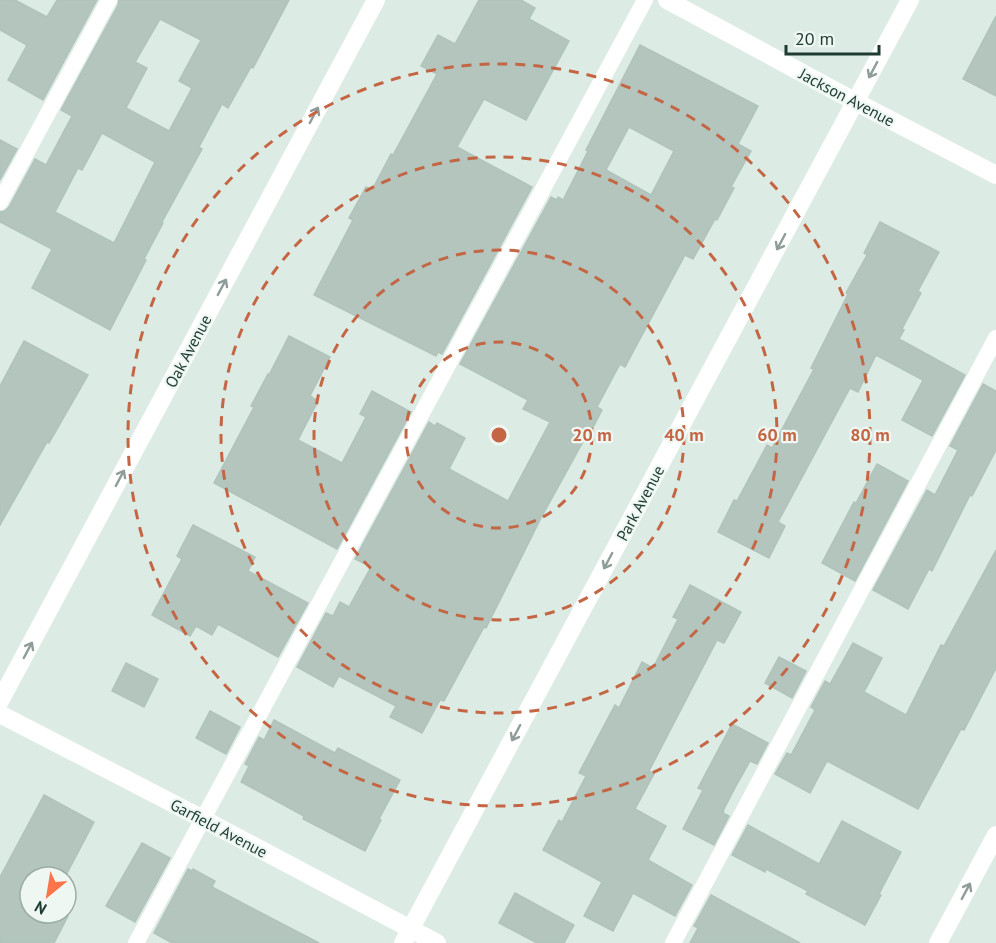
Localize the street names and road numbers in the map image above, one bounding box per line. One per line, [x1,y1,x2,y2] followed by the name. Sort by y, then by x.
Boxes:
[795,63,898,131] street label: Jackson Avenue
[160,311,216,391] street label: Oak Avenue
[612,462,668,544] street label: Park Avenue
[167,794,271,862] street label: Garfield Avenue

